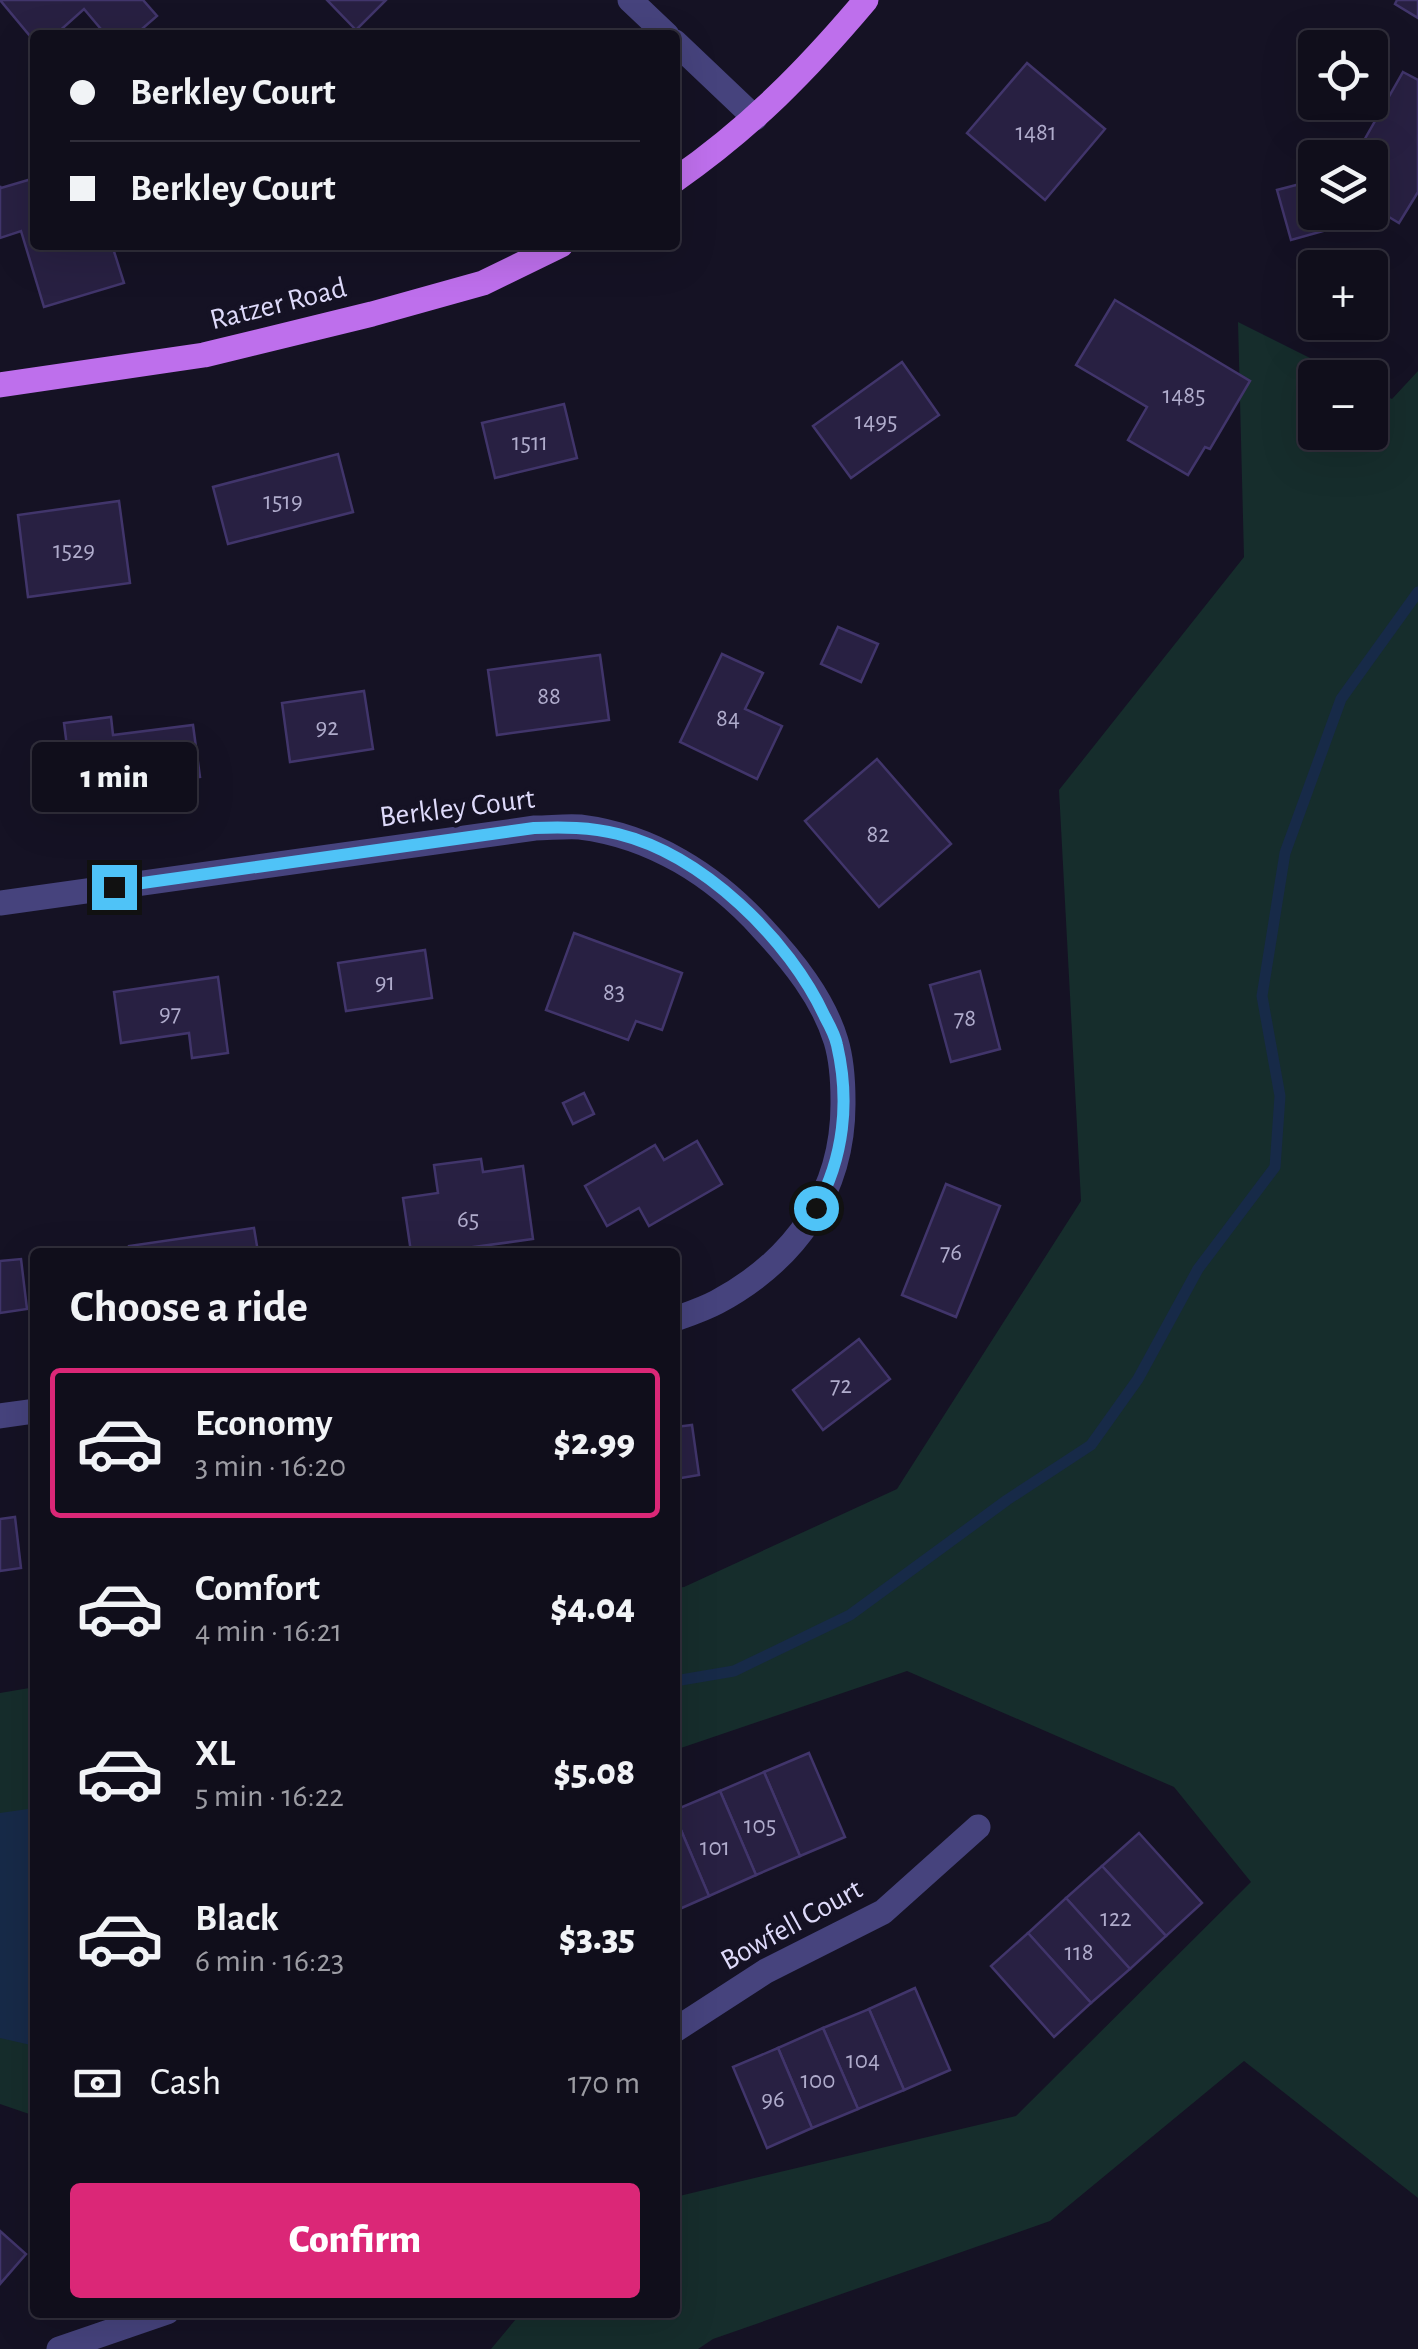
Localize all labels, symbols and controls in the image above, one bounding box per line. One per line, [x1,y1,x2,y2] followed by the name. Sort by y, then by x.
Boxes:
[1298,30,1388,450] map controls
[1298,30,1388,120] button: locate
[130,74,336,112] text: Berkley Court
[1015,120,1057,145] house number: 1481
[1298,140,1388,230] button: layers
[130,170,336,208] text: Berkley Court
[1298,250,1388,340] button: +
[207,273,350,335] street label: Ratzer Road
[1298,360,1388,450] button: −
[1163,383,1205,408] house number: 1485
[855,409,897,434] house number: 1495
[512,430,548,455] house number: 1511
[263,489,303,514] house number: 1519
[53,538,95,563] house number: 1529
[537,684,561,709] house number: 88
[716,706,740,731] house number: 84
[315,715,339,740] house number: 92
[32,742,196,812] callout: 1 min
[80,761,149,793] text: 1 min
[378,784,537,832] street label: Berkley Court
[866,822,890,847] house number: 82
[92,865,137,910] route end
[375,970,395,995] house number: 91
[603,980,625,1005] house number: 83
[159,1001,181,1026] house number: 97
[954,1006,976,1031] house number: 78
[794,1186,839,1231] route start
[457,1207,479,1232] house number: 65
[940,1240,962,1265] house number: 76
[70,1285,308,1330] text: Choose a ride
[830,1373,852,1398] house number: 72
[75,1398,165,1488] icon: car
[195,1405,333,1443] text: Economy
[554,1424,635,1462] text: $2.99
[195,1450,346,1482] text: 3 min · 16:20
[75,1563,165,1653] icon: car
[195,1570,320,1608] text: Comfort
[550,1589,635,1627] text: $4.04
[195,1615,342,1647] text: 4 min · 16:21
[75,1728,165,1818] icon: car
[195,1735,235,1773] text: XL
[554,1754,635,1792] text: $5.08
[195,1780,344,1812] text: 5 min · 16:22
[744,1813,776,1838] house number: 105
[700,1835,730,1860] house number: 101
[716,1874,868,1976] street label: Bowfell Court
[75,1893,165,1983] icon: car
[195,1900,279,1938] text: Black
[1100,1906,1132,1931] house number: 122
[559,1919,635,1957] text: $3.35
[1064,1940,1094,1965] house number: 118
[195,1945,344,1977] text: 6 min · 16:23
[846,2048,880,2073] house number: 104
[70,2056,125,2111] icon: cash
[150,2064,221,2102] text: Cash
[568,2067,640,2099] text: 170 m
[800,2068,836,2093] house number: 100
[761,2087,785,2112] house number: 96
[70,2183,640,2298] button: Confirm

